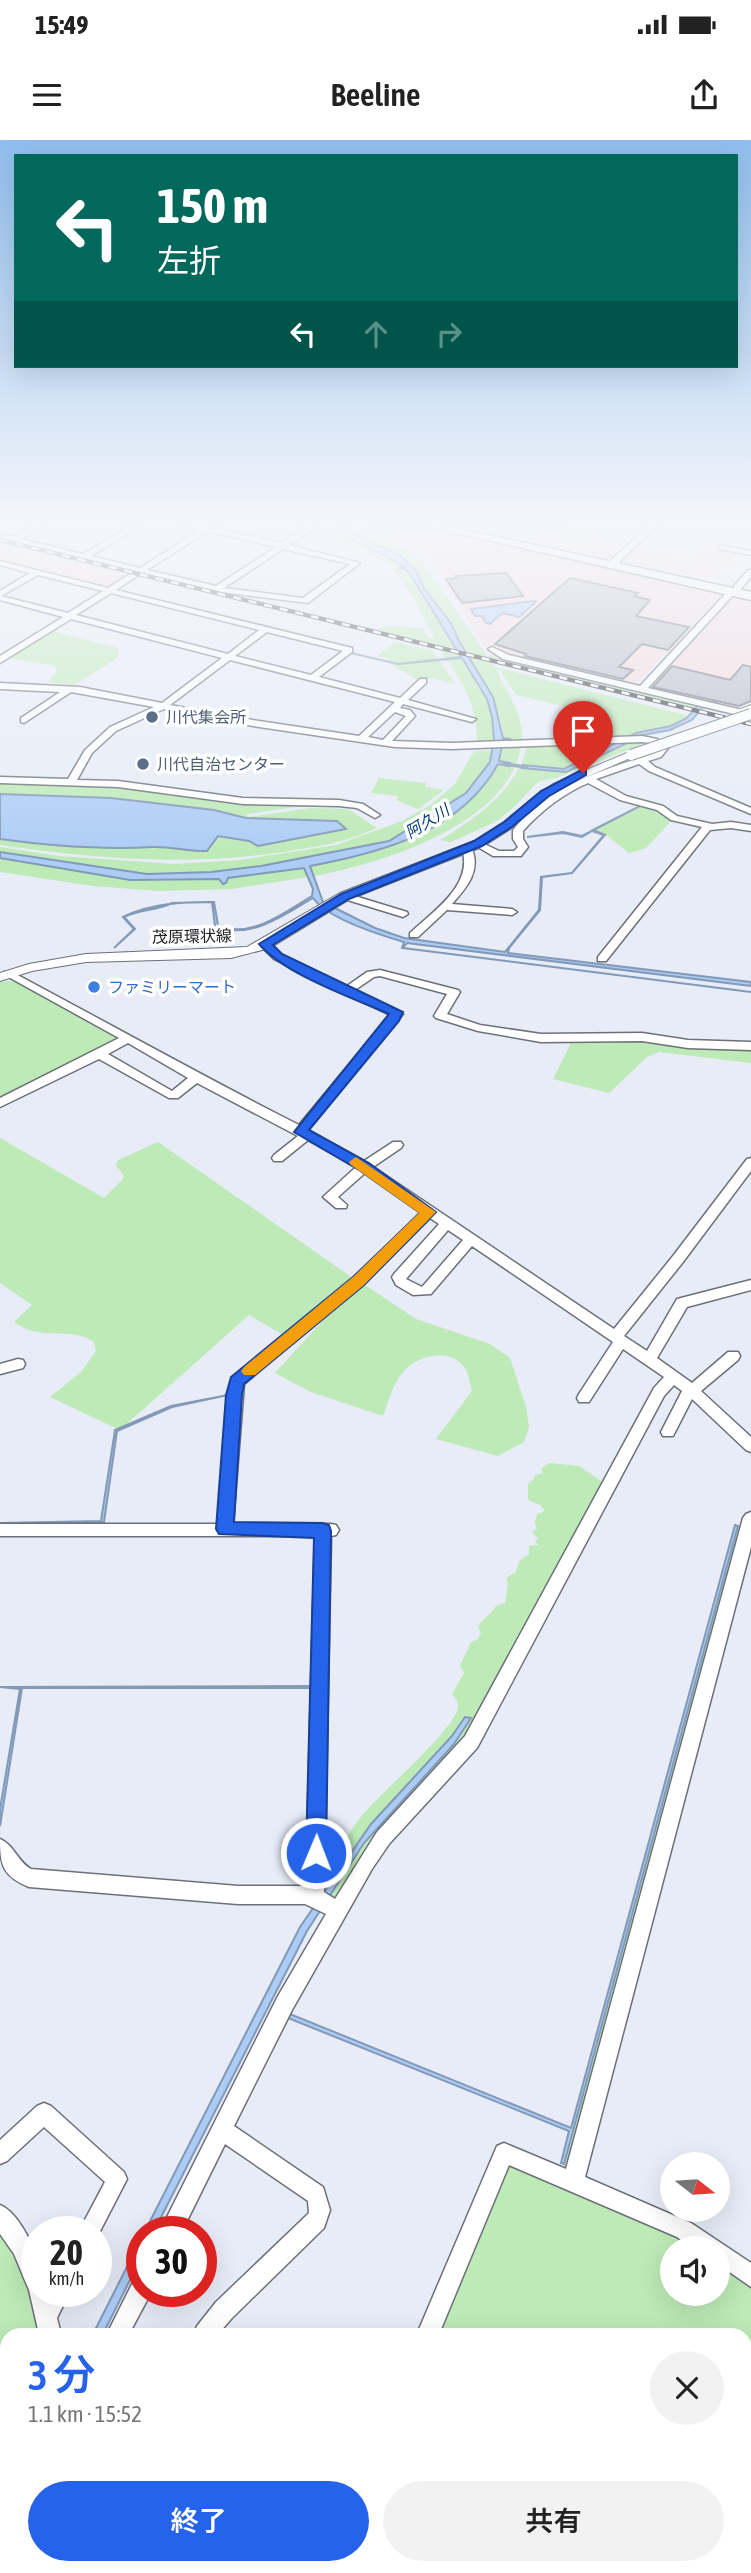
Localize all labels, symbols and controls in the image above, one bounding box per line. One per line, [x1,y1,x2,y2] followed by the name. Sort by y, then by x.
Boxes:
[35,10,89,40] text: 15:49
[28,76,66,114] icon: menu
[331,76,420,113] text: Beeline
[685,76,723,114] icon: share
[157,177,268,233] text: 150 m
[42,182,133,273] icon: left
[157,242,221,279] text: 左折
[284,315,322,353] icon: left
[357,315,395,353] icon: ahead
[430,315,468,353] icon: right
[553,701,613,773] pin
[166,708,246,726] place label: 川代集会所
[144,709,160,725] marker: 川代集会所
[564,712,602,750] icon: arrive
[157,755,285,773] place label: 川代自治センター
[135,756,151,772] marker: 川代自治センター
[402,800,454,841] water label: 阿久川
[152,926,232,946] street label: 茂原環状線
[108,978,236,996] place label: ファミリーマート
[86,979,102,995] marker: ファミリーマート
[279,1816,353,1890] position arrow
[660,2152,730,2222] north arrow
[660,2152,730,2306] map controls
[126,2216,217,2307] speed limit sign: 30
[50,2232,83,2272] text: 20
[660,2236,730,2306] button: sound
[49,2268,84,2289] text: km/h
[28,2351,96,2399] text: 3 分
[650,2351,724,2425] button: close
[28,2401,142,2427] text: 1.1 km · 15:52
[28,2481,369,2561] button: 終了
[383,2481,724,2561] button: 共有

